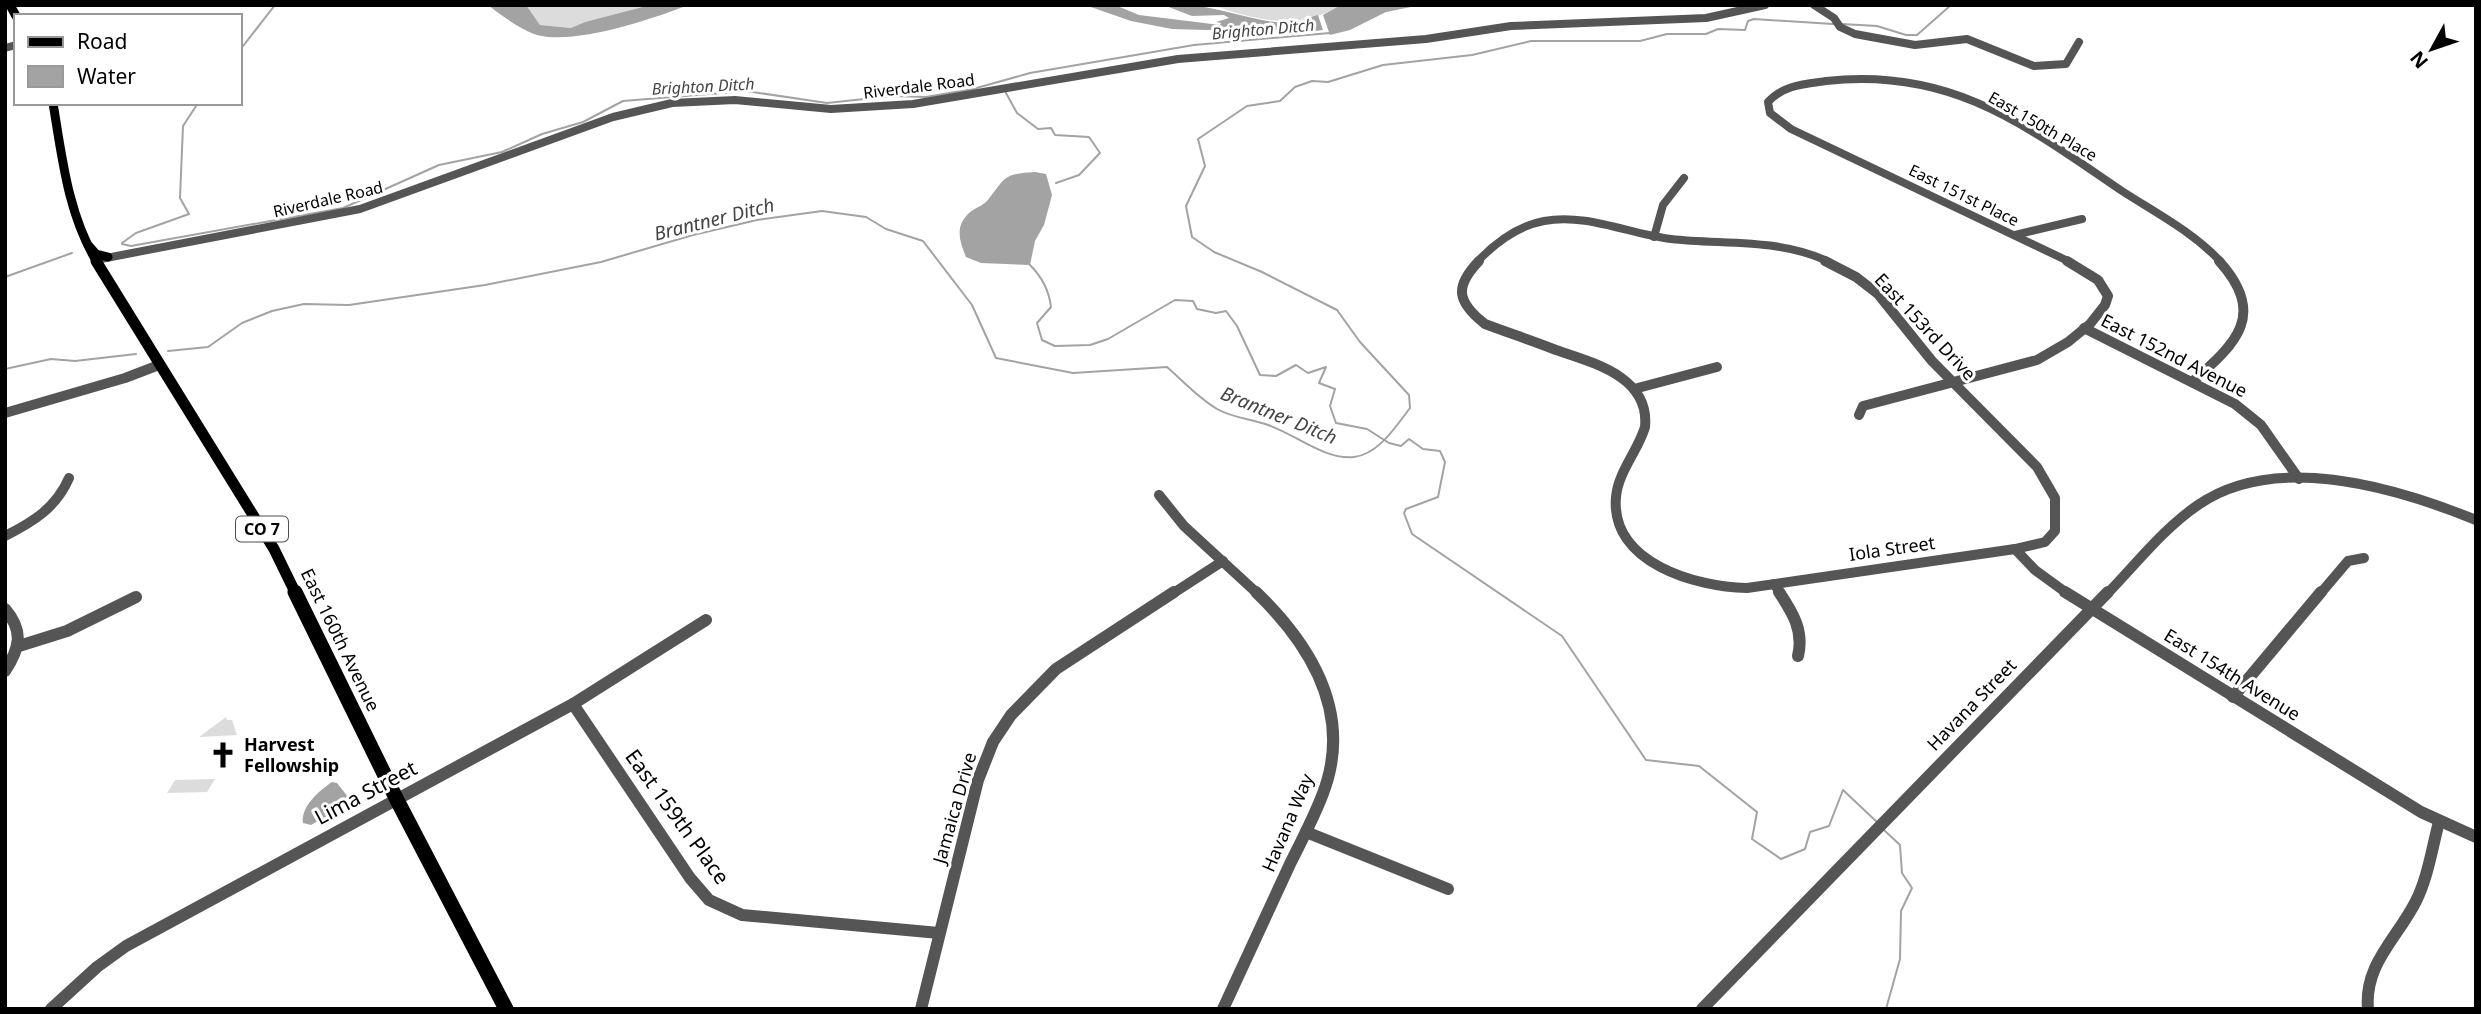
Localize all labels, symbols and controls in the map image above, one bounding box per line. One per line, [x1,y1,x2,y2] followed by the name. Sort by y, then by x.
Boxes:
[14,14,242,105] legend
[1211,14,1315,44] water label: Brighton Ditch
[2397,14,2467,84] north arrow
[77,27,127,55] text: Road
[2404,46,2434,74] text: N
[77,62,136,90] text: Water
[862,68,976,104] street label: Riverdale Road
[651,72,755,100] water label: Brighton Ditch
[1985,86,2101,166] street label: East 150th Place
[1905,159,2023,231] street label: East 151st Place
[271,176,385,222] street label: Riverdale Road
[651,191,777,247] water label: Brantner Ditch
[1870,268,1982,385] street label: East 153rd Drive
[2097,308,2252,402] street label: East 152nd Avenue
[1217,380,1341,450] water label: Brantner Ditch
[236,516,288,542] road number: CO 7
[1847,530,1937,566] street label: Iola Street
[296,564,386,715] street label: East 160th Avenue
[2160,623,2305,726] street label: East 154th Avenue
[1921,653,2022,755] street label: Havana Street
[244,732,339,777] place label: Harvest Fellowship
[208,740,238,770] church icon: Harvest Fellowship
[619,743,736,890] street label: East 159th Place
[926,749,981,868] street label: Jamaica Drive
[310,753,422,831] street label: Lima Street
[1256,769,1319,875] street label: Havana Way

